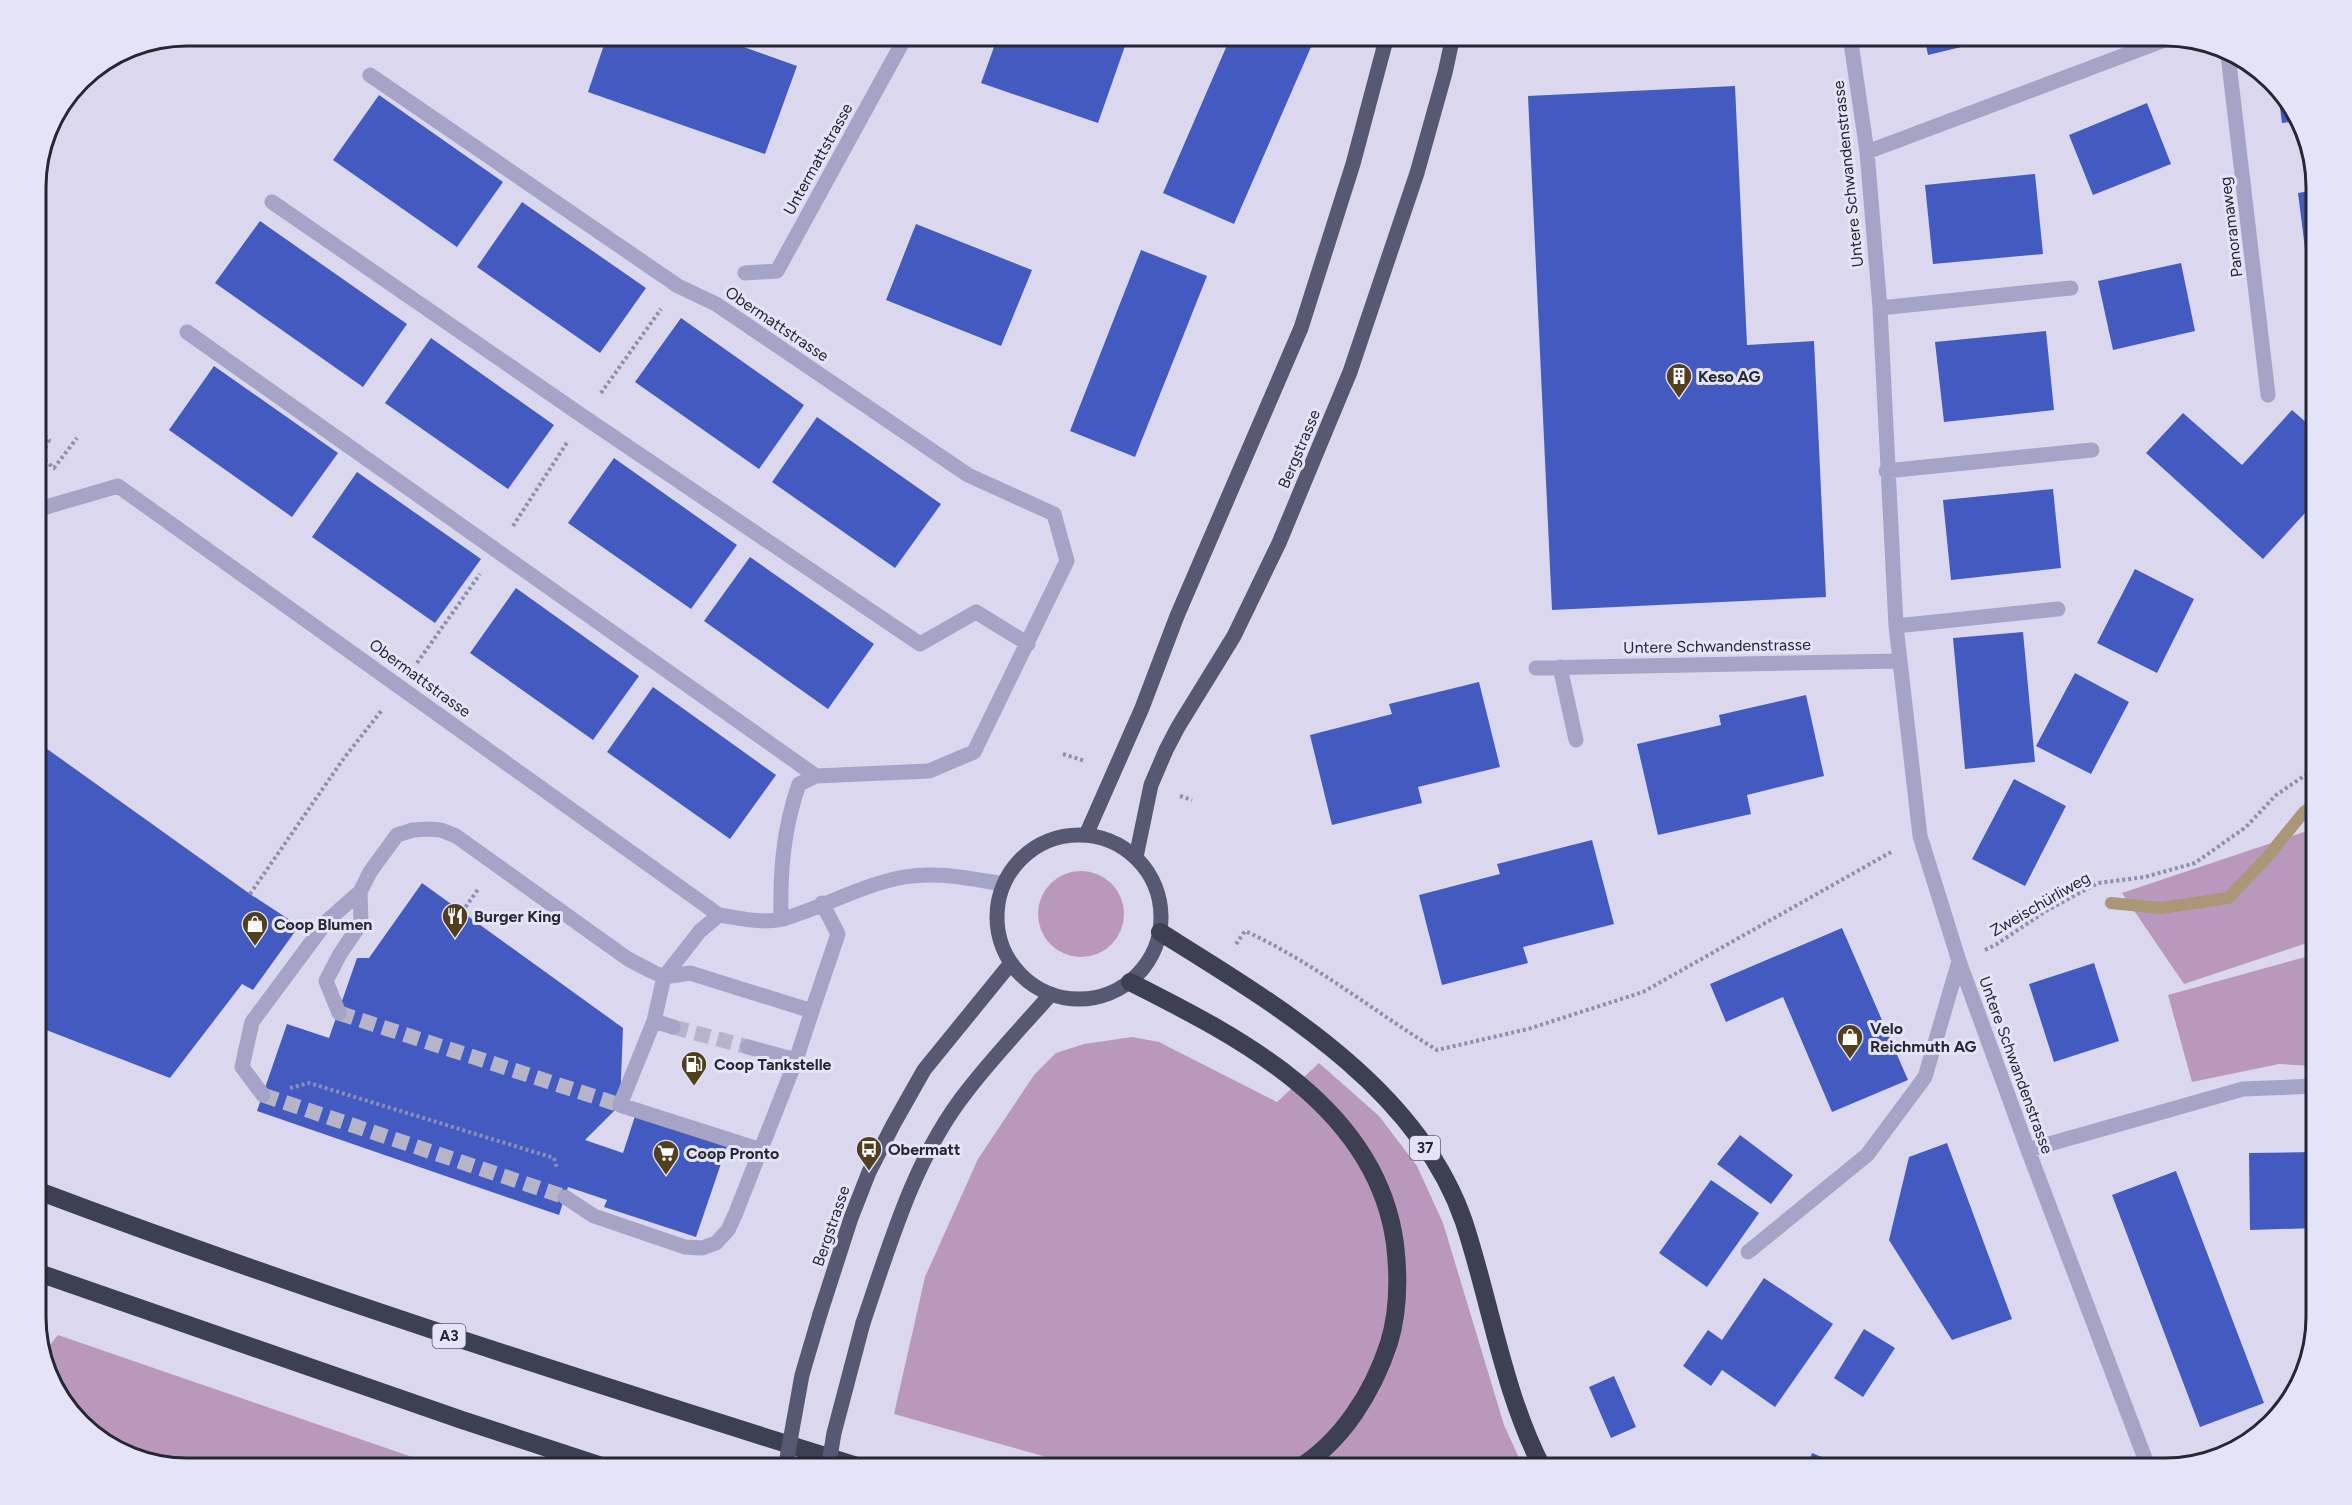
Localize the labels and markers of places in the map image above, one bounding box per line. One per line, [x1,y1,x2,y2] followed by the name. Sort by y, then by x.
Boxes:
[1664,361,1694,399] building icon: Keso AG
[1698,367,1760,386] place label: Keso AG
[440,901,470,939] restaurant icon: Burger King
[474,907,561,926] place label: Burger King
[240,909,270,947] shop icon: Coop Blumen
[274,915,372,934] place label: Coop Blumen
[1870,1019,1976,1056] place label: Velo Reichmuth AG
[1835,1022,1865,1060] shop icon: Velo Reichmuth AG
[679,1049,709,1087] fuel station icon: Coop Tankstelle
[714,1055,832,1074] place label: Coop Tankstelle
[854,1134,884,1172] bus stop icon: Obermatt
[651,1138,681,1176] supermarket icon: Coop Pronto
[888,1140,960,1159] place label: Obermatt
[686,1144,779,1163] place label: Coop Pronto

